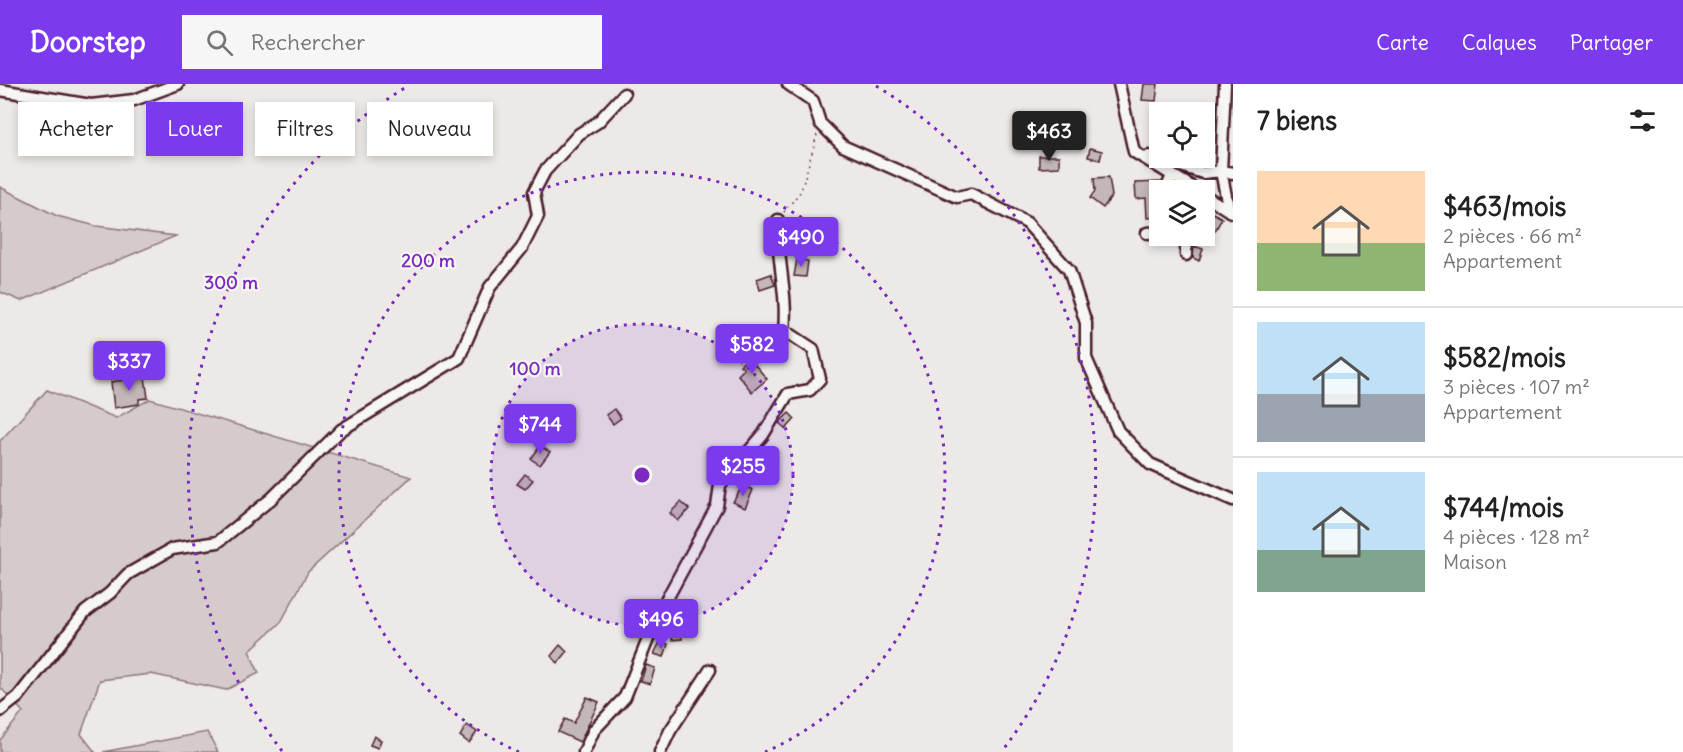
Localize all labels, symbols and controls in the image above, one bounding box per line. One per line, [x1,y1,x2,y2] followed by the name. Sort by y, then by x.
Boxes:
[182,15,602,69] search box
[30,24,146,60] text: Doorstep
[203,26,236,59] icon: search
[251,28,365,56] text: Rechercher
[1376,29,1429,56] text: Carte
[1462,29,1537,56] text: Calques
[1570,29,1653,56] text: Partager
[18,102,134,156] chip: Acheter
[146,102,243,156] chip: Louer
[255,102,355,156] chip: Filtres
[367,102,493,156] chip: Nouveau
[1149,102,1215,246] map controls
[1149,102,1215,168] button: locate
[1257,104,1337,137] text: 7 biens
[1626,104,1659,137] icon: filters
[1013,111,1085,162] pin: $463
[1026,118,1072,143] text: $463
[1149,180,1215,246] button: layers
[1443,190,1566,223] text: $463/mois
[1305,195,1377,267] icon: home
[765,217,837,268] pin: $490
[1443,223,1582,248] text: 2 pièces · 66 m²
[777,224,825,249] text: $490
[1443,248,1562,273] text: Appartement
[401,249,455,272] text: 200 m
[204,271,258,294] text: 300 m
[716,324,788,375] pin: $582
[729,331,775,356] text: $582
[93,341,165,392] pin: $337
[1443,341,1566,374] text: $582/mois
[1305,346,1377,418] icon: home
[107,348,151,373] text: $337
[510,357,561,380] text: 100 m
[1443,374,1590,399] text: 3 pièces · 107 m²
[1443,399,1562,424] text: Appartement
[504,404,576,455] pin: $744
[518,411,562,436] text: $744
[707,446,779,497] pin: $255
[720,453,766,478] text: $255
[632,465,652,485] centre of rings
[1443,491,1564,524] text: $744/mois
[1305,496,1377,568] icon: home
[1443,524,1590,549] text: 4 pièces · 128 m²
[1443,549,1507,574] text: Maison
[625,599,697,650] pin: $496
[638,606,684,631] text: $496

